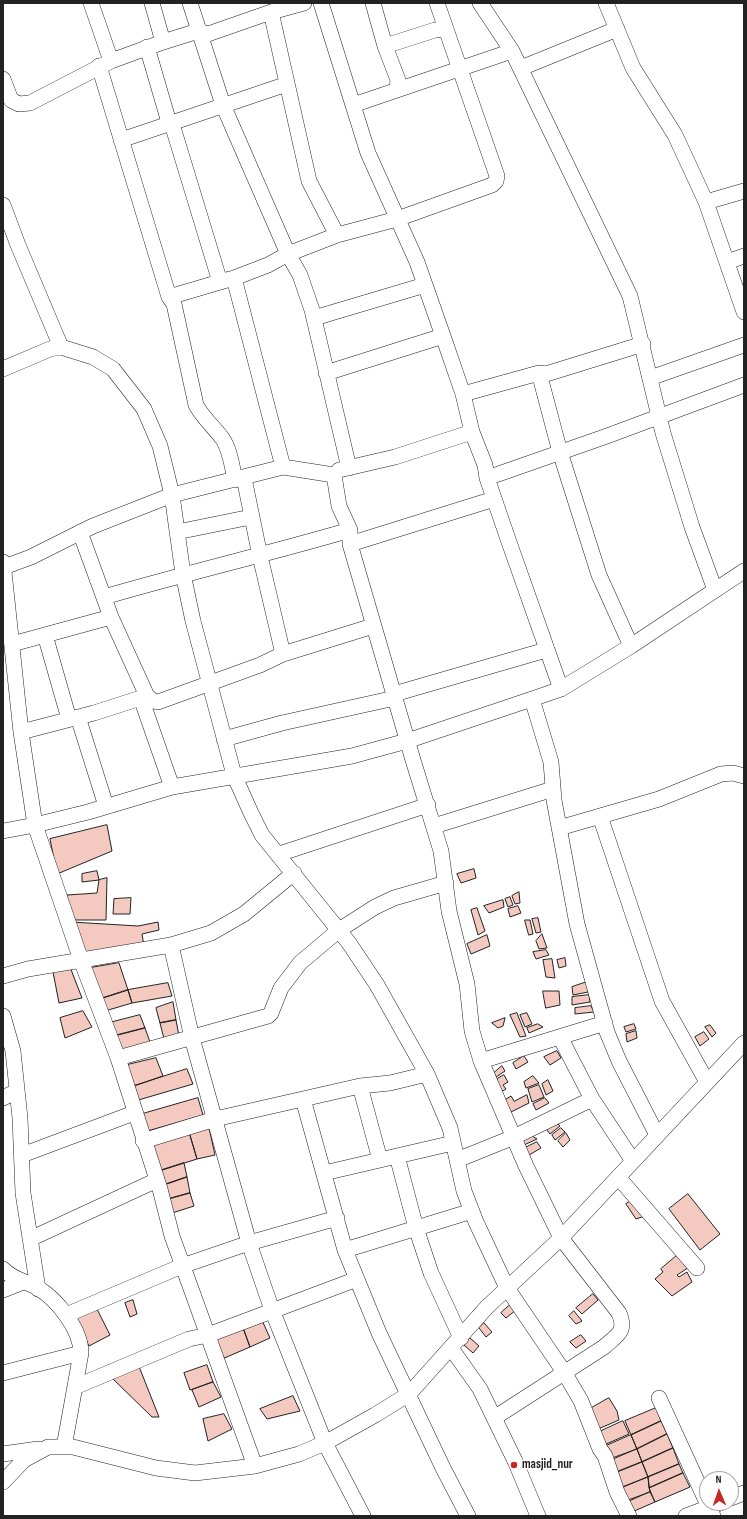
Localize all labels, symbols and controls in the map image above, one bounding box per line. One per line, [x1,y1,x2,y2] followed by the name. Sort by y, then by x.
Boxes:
[522,1457,573,1473] place label: masjid_nur
[509,1460,519,1470] marker: masjid_nur
[699,1471,739,1511] north arrow
[715,1473,722,1486] text: N

